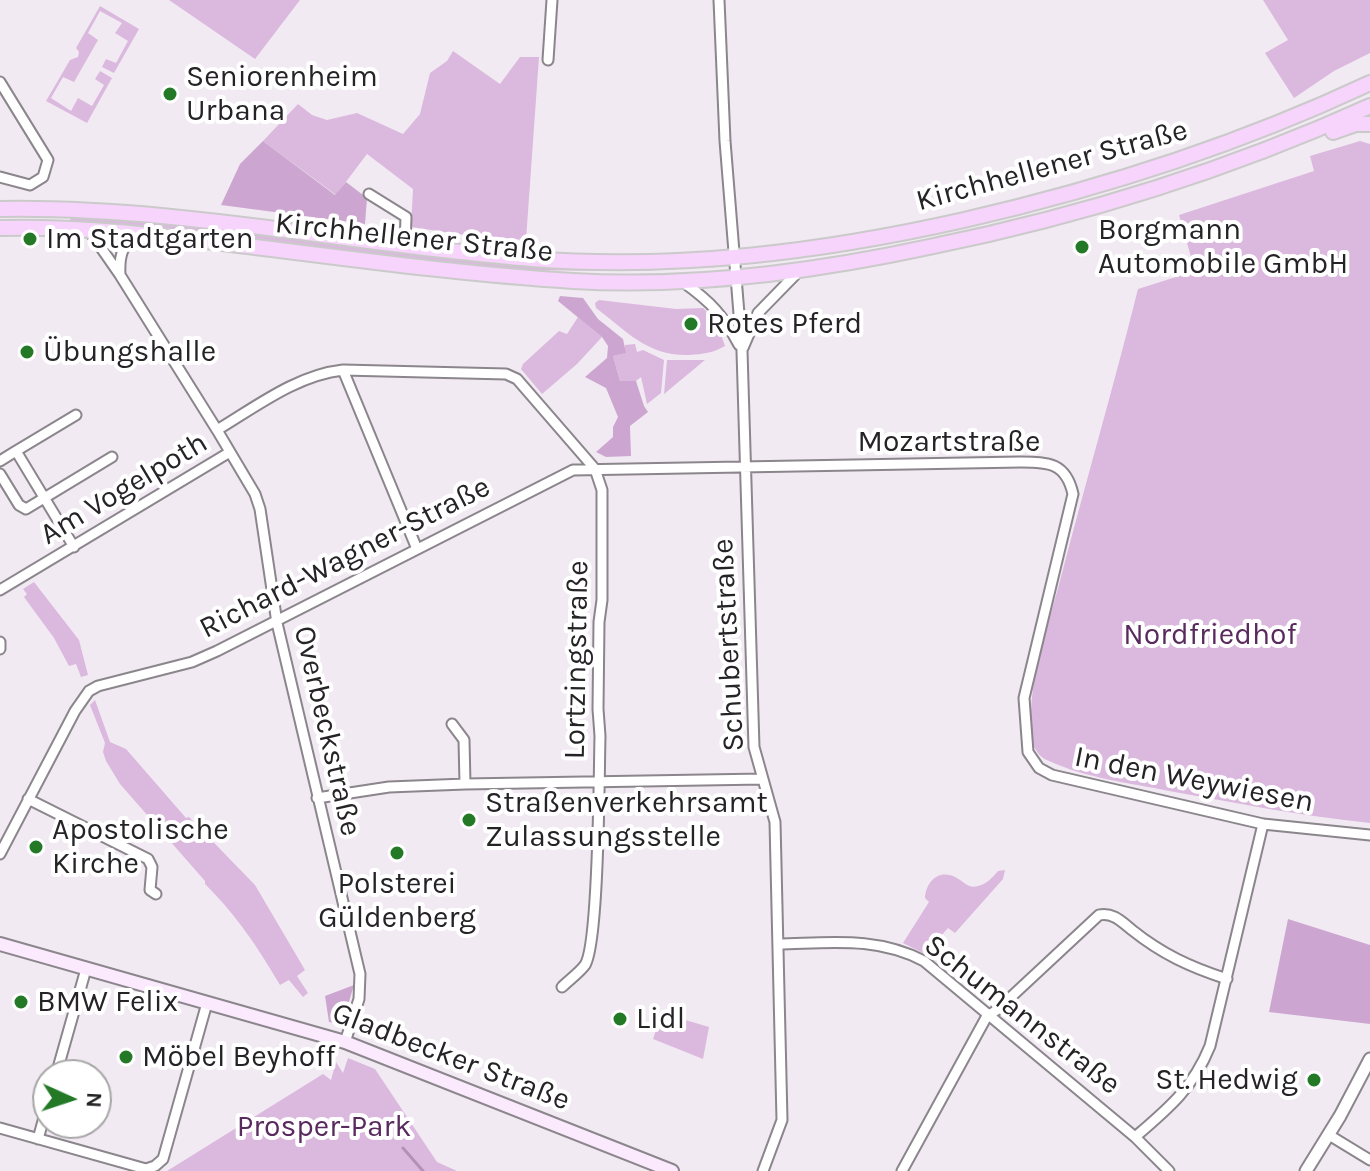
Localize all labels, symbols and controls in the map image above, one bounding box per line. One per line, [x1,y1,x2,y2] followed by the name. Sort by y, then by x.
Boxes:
[186,59,378,130] place label: Seniorenheim Urbana
[161,85,179,103] marker: Seniorenheim Urbana
[912,112,1192,220] street label: Kirchhellener Straße
[273,205,555,271] street label: Kirchhellener Straße
[1098,212,1348,282] place label: Borgmann Automobile GmbH
[46,221,254,257] place label: Im Stadtgarten
[21,230,39,248] marker: Im Stadtgarten
[1073,238,1091,256] marker: Borgmann Automobile GmbH
[707,306,862,342] place label: Rotes Pferd
[682,315,700,333] marker: Rotes Pferd
[43,334,216,370] place label: Übungshalle
[18,343,36,361] marker: Übungshalle
[858,424,1040,460] street label: Mozartstraße
[34,425,214,553] street label: Am Vogelpoth
[194,469,496,647] street label: Richard-Wagner-Straße
[705,538,753,752] street label: Schubertstraße
[557,560,597,760] street label: Lortzingstraße
[1123,617,1297,653] park label: Nordfriedhof
[285,622,369,840] street label: Overbeckstraße
[1071,739,1317,821] street label: In den Weywiesen
[485,785,768,856] place label: Straßenverkehrsamt Zulassungsstelle
[460,811,478,829] marker: Straßenverkehrsamt Zulassungsstelle
[52,812,229,882] place label: Apostolische Kirche
[27,838,45,856] marker: Apostolische Kirche
[388,844,406,862] marker: Polsterei Güldenberg
[318,866,476,936] place label: Polsterei Güldenberg
[917,927,1127,1103] street label: Schumannstraße
[37,984,178,1020] place label: BMW Felix
[12,993,30,1011] marker: BMW Felix
[327,995,575,1119] street label: Gladbecker Straße
[636,1001,685,1037] place label: Lidl
[611,1010,629,1028] marker: Lidl
[142,1039,336,1075] place label: Möbel Beyhoff
[117,1048,135,1066] marker: Möbel Beyhoff
[32,1059,112,1139] north arrow
[1155,1062,1298,1098] place label: St. Hedwig
[1305,1071,1323,1089] marker: St. Hedwig
[81,1092,107,1109] text: N
[237,1109,411,1145] park label: Prosper-Park

